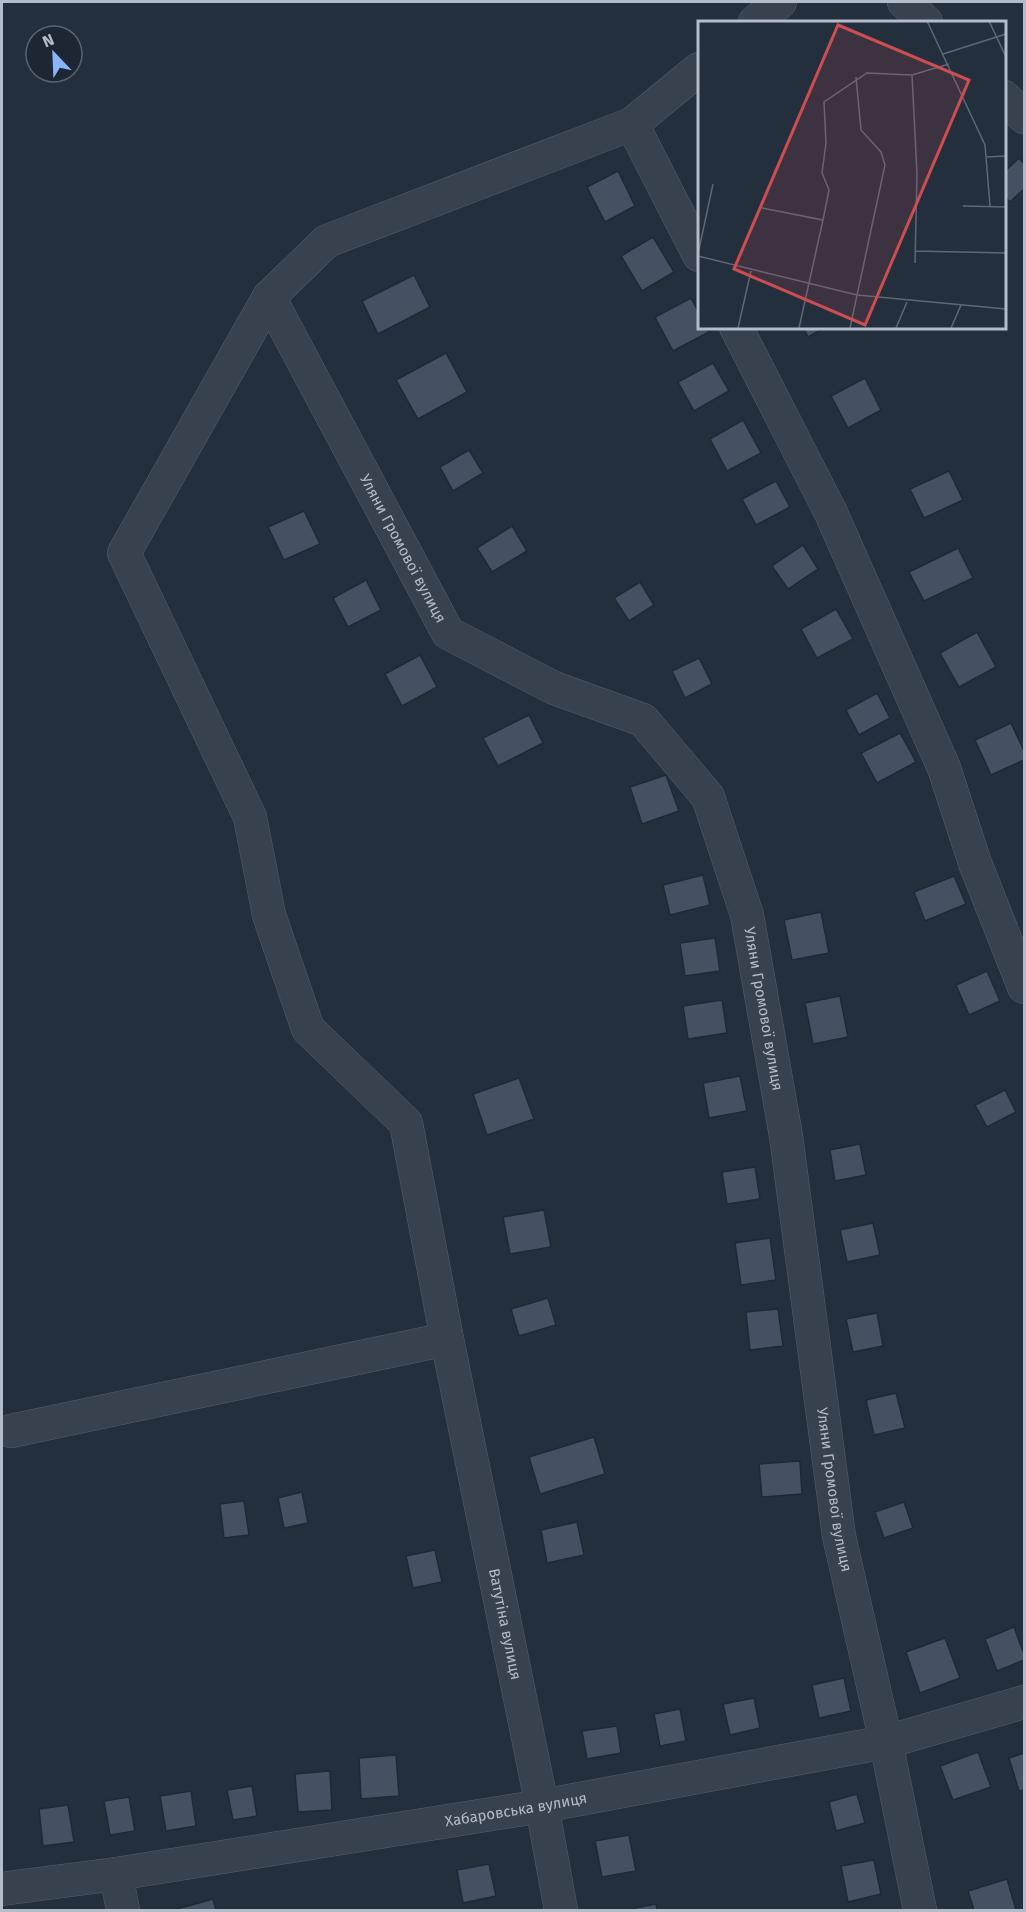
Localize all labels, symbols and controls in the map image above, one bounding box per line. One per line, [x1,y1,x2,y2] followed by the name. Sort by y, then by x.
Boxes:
[698,21,1005,328] inset map
[24,24,84,84] north arrow
[40,30,57,51] text: N
[356,471,450,626] street label: Уляни Громової вулиця
[740,926,787,1092] street label: Уляни Громової вулиця
[813,1406,856,1573] street label: Уляни Громової вулиця
[485,1567,525,1682] street label: Ватутіна вулиця
[444,1789,588,1830] street label: Хабаровська вулиця

